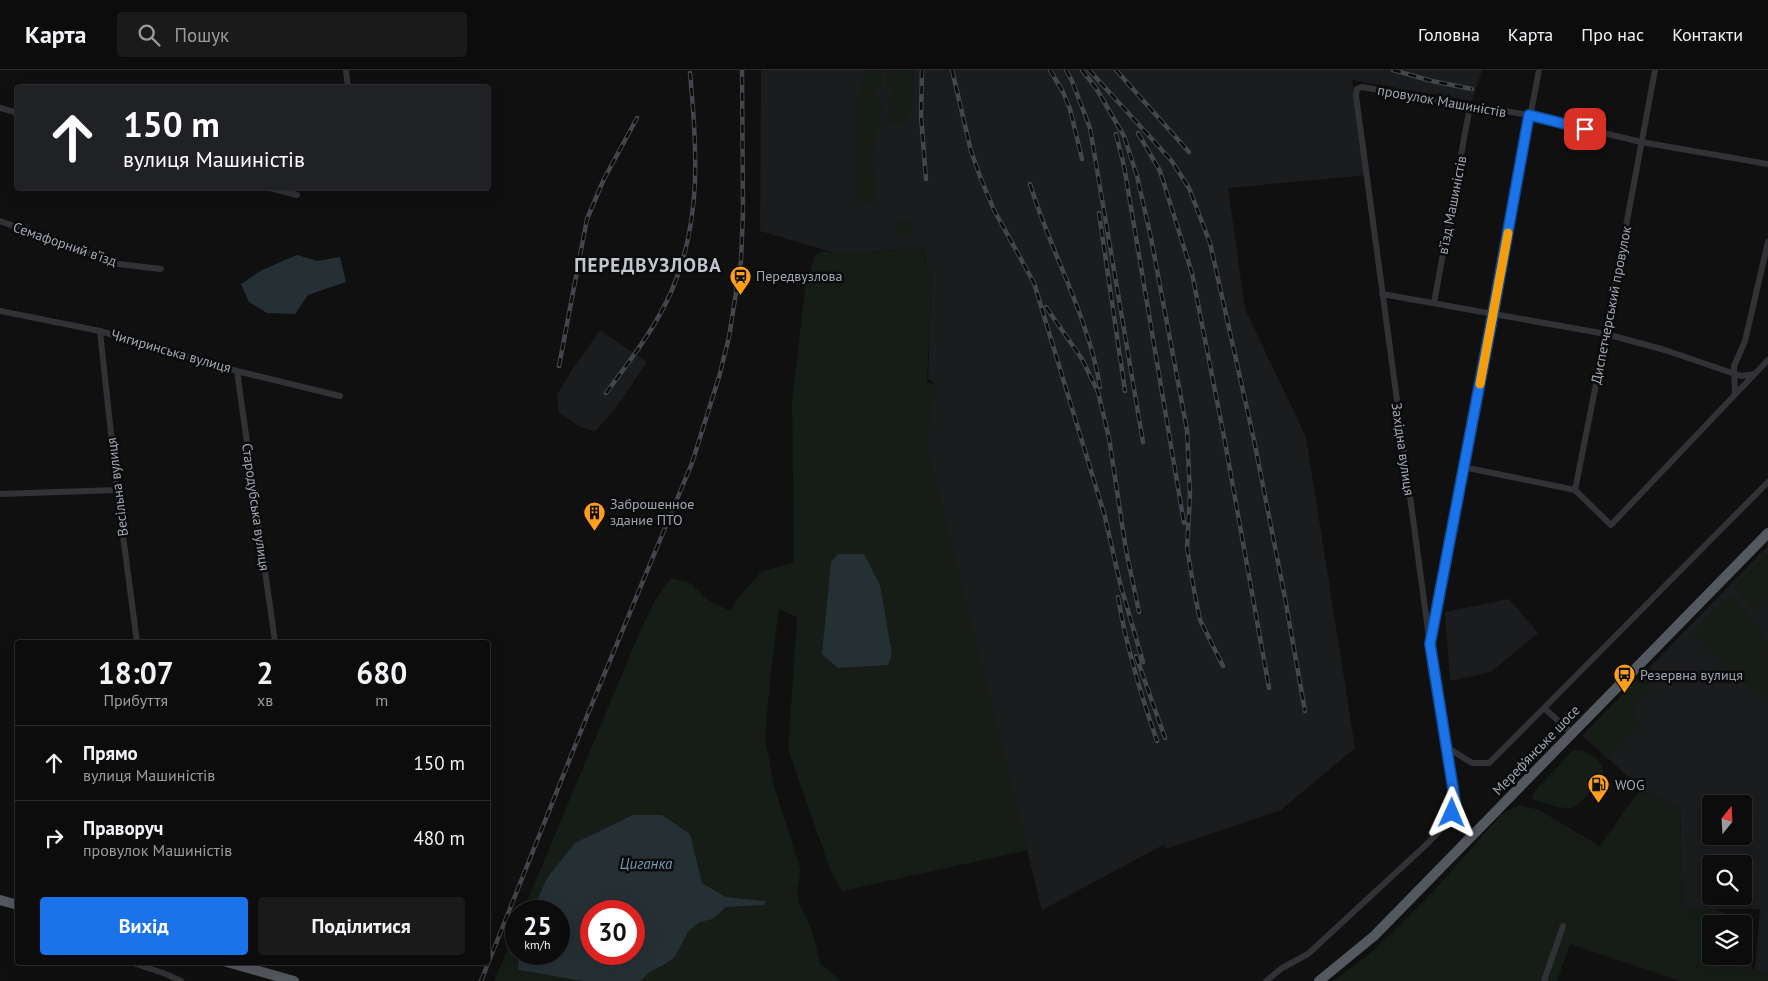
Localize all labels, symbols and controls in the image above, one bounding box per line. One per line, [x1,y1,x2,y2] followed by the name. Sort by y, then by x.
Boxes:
[117,12,467,57] search box
[25,19,87,50] text: Карта
[135,21,163,49] icon: search
[175,23,229,47] text: Пошук
[1418,23,1480,46] text: Головна
[1508,23,1553,46] text: Карта
[1581,23,1644,46] text: Про нас
[1672,23,1743,46] text: Контакти
[1376,81,1508,121] street label: провулок Машиністів
[123,101,220,147] text: 150 m
[40,105,105,170] icon: ahead
[1564,108,1606,150] pin
[1571,115,1599,143] icon: arrive
[123,145,305,173] text: вулиця Машиністів
[1434,154,1470,256] street label: в’їзд Машиністів
[11,218,120,270] street label: Семафорний в’їзд
[1587,224,1635,386] street label: Диспетчерський провулок
[574,253,722,277] district label: ПЕРЕДВУЗЛОВА
[728,264,752,295] station icon: Передвузлова
[756,267,843,285] place label: Передвузлова
[109,325,233,377] street label: Чигиринська вулиця
[1388,401,1418,497] street label: Західна вулиця
[102,437,132,537] street label: Весільна вулиця
[238,442,274,572] street label: Стародубська вулиця
[610,495,694,529] place label: Заброшенное здание ПТО
[582,500,606,531] building icon: Заброшенное здание ПТО
[98,653,174,692] text: 18:07
[257,653,274,692] text: 2
[356,653,407,692] text: 680
[1612,663,1636,694] bus stop icon: Резервна вулиця
[1640,666,1743,684] place label: Резервна вулиця
[103,690,168,710] text: Прибуття
[257,690,273,710] text: хв
[375,690,388,710] text: m
[1488,701,1584,799] street label: Мереф’янське шосе
[83,741,138,765] text: Прямо
[40,749,68,777] icon: ahead
[413,751,465,775] text: 150 m
[83,765,215,785] text: вулиця Машиністів
[1587,773,1611,804] fuel station icon: WOG
[1615,776,1644,794] place label: WOG
[1425,786,1477,838] position arrow
[1702,795,1752,845] north arrow
[1702,795,1752,965] map controls
[83,816,163,840] text: Праворуч
[40,824,68,852] icon: right
[413,826,465,850] text: 480 m
[83,840,232,860] text: провулок Машиністів
[620,854,673,873] water label: Циганка
[1702,855,1752,905] button: search
[40,897,248,955] button: Вихід
[258,897,465,955] button: Поділитися
[580,900,645,965] speed limit sign: 30
[523,910,552,942] text: 25
[1702,915,1752,965] button: layers
[524,937,551,952] text: km/h

